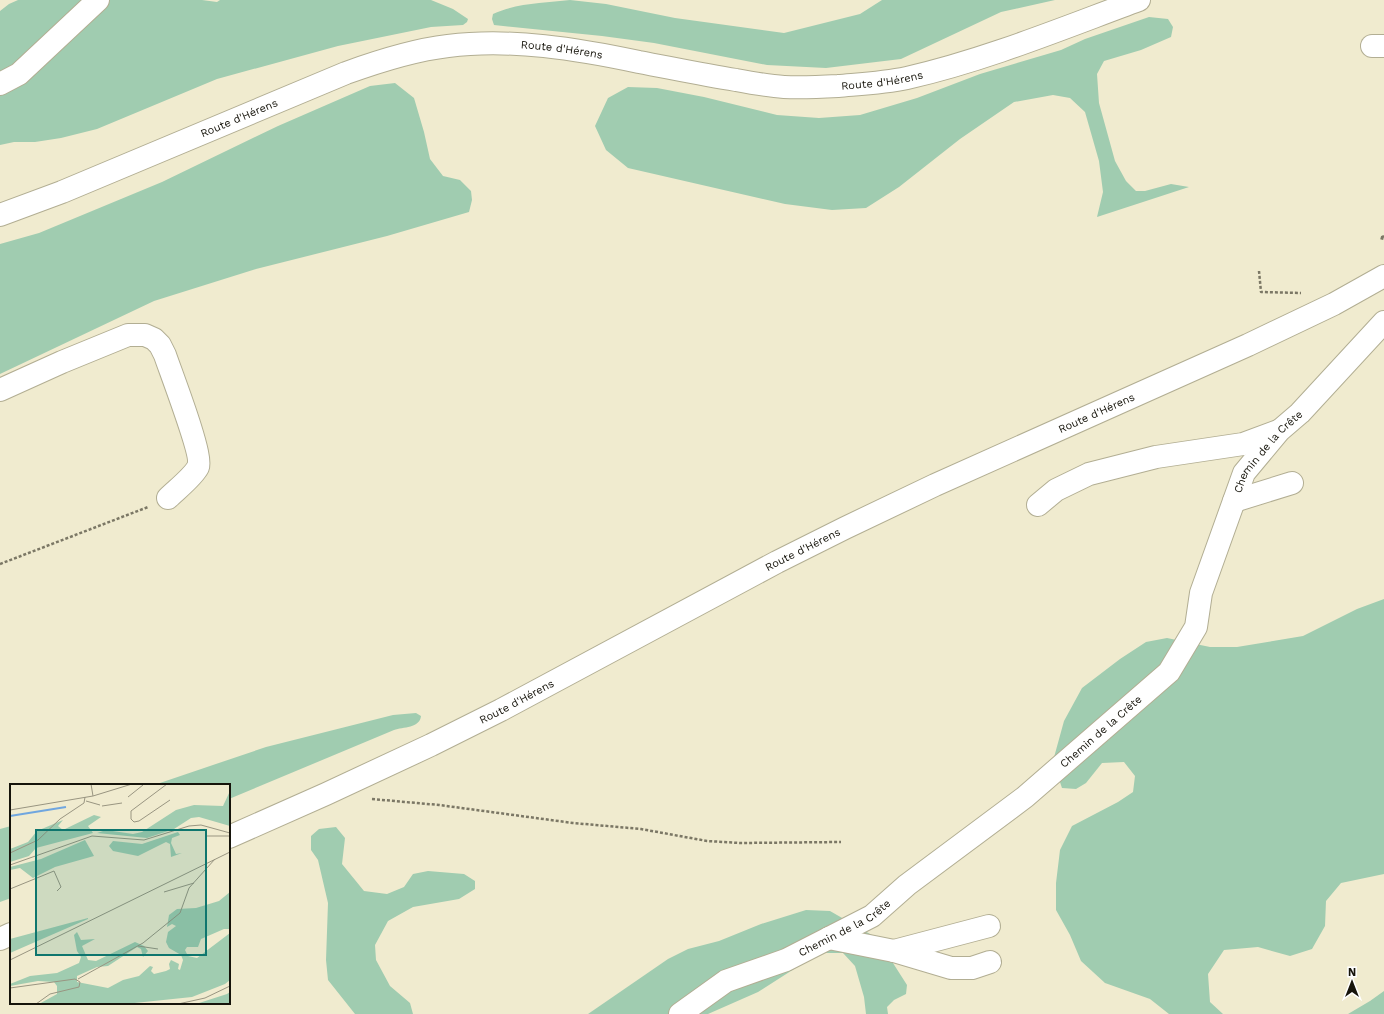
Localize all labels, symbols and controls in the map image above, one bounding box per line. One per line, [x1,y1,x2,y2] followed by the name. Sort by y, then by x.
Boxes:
[520,38,604,61] street label: Route d'Hérens
[841,68,924,92] street label: Route d'Hérens
[198,96,280,140] street label: Route d'Hérens
[1056,390,1137,436] street label: Route d'Hérens
[1231,407,1305,495] street label: Chemin de la Crête
[763,525,843,574] street label: Route d'Hérens
[477,676,556,726] street label: Route d'Hérens
[1057,692,1144,770] street label: Chemin de la Crête
[10,784,230,1004] inset map
[796,896,893,959] street label: Chemin de la Crête
[1332,962,1372,1002] north arrow
[1348,966,1356,979] text: N

